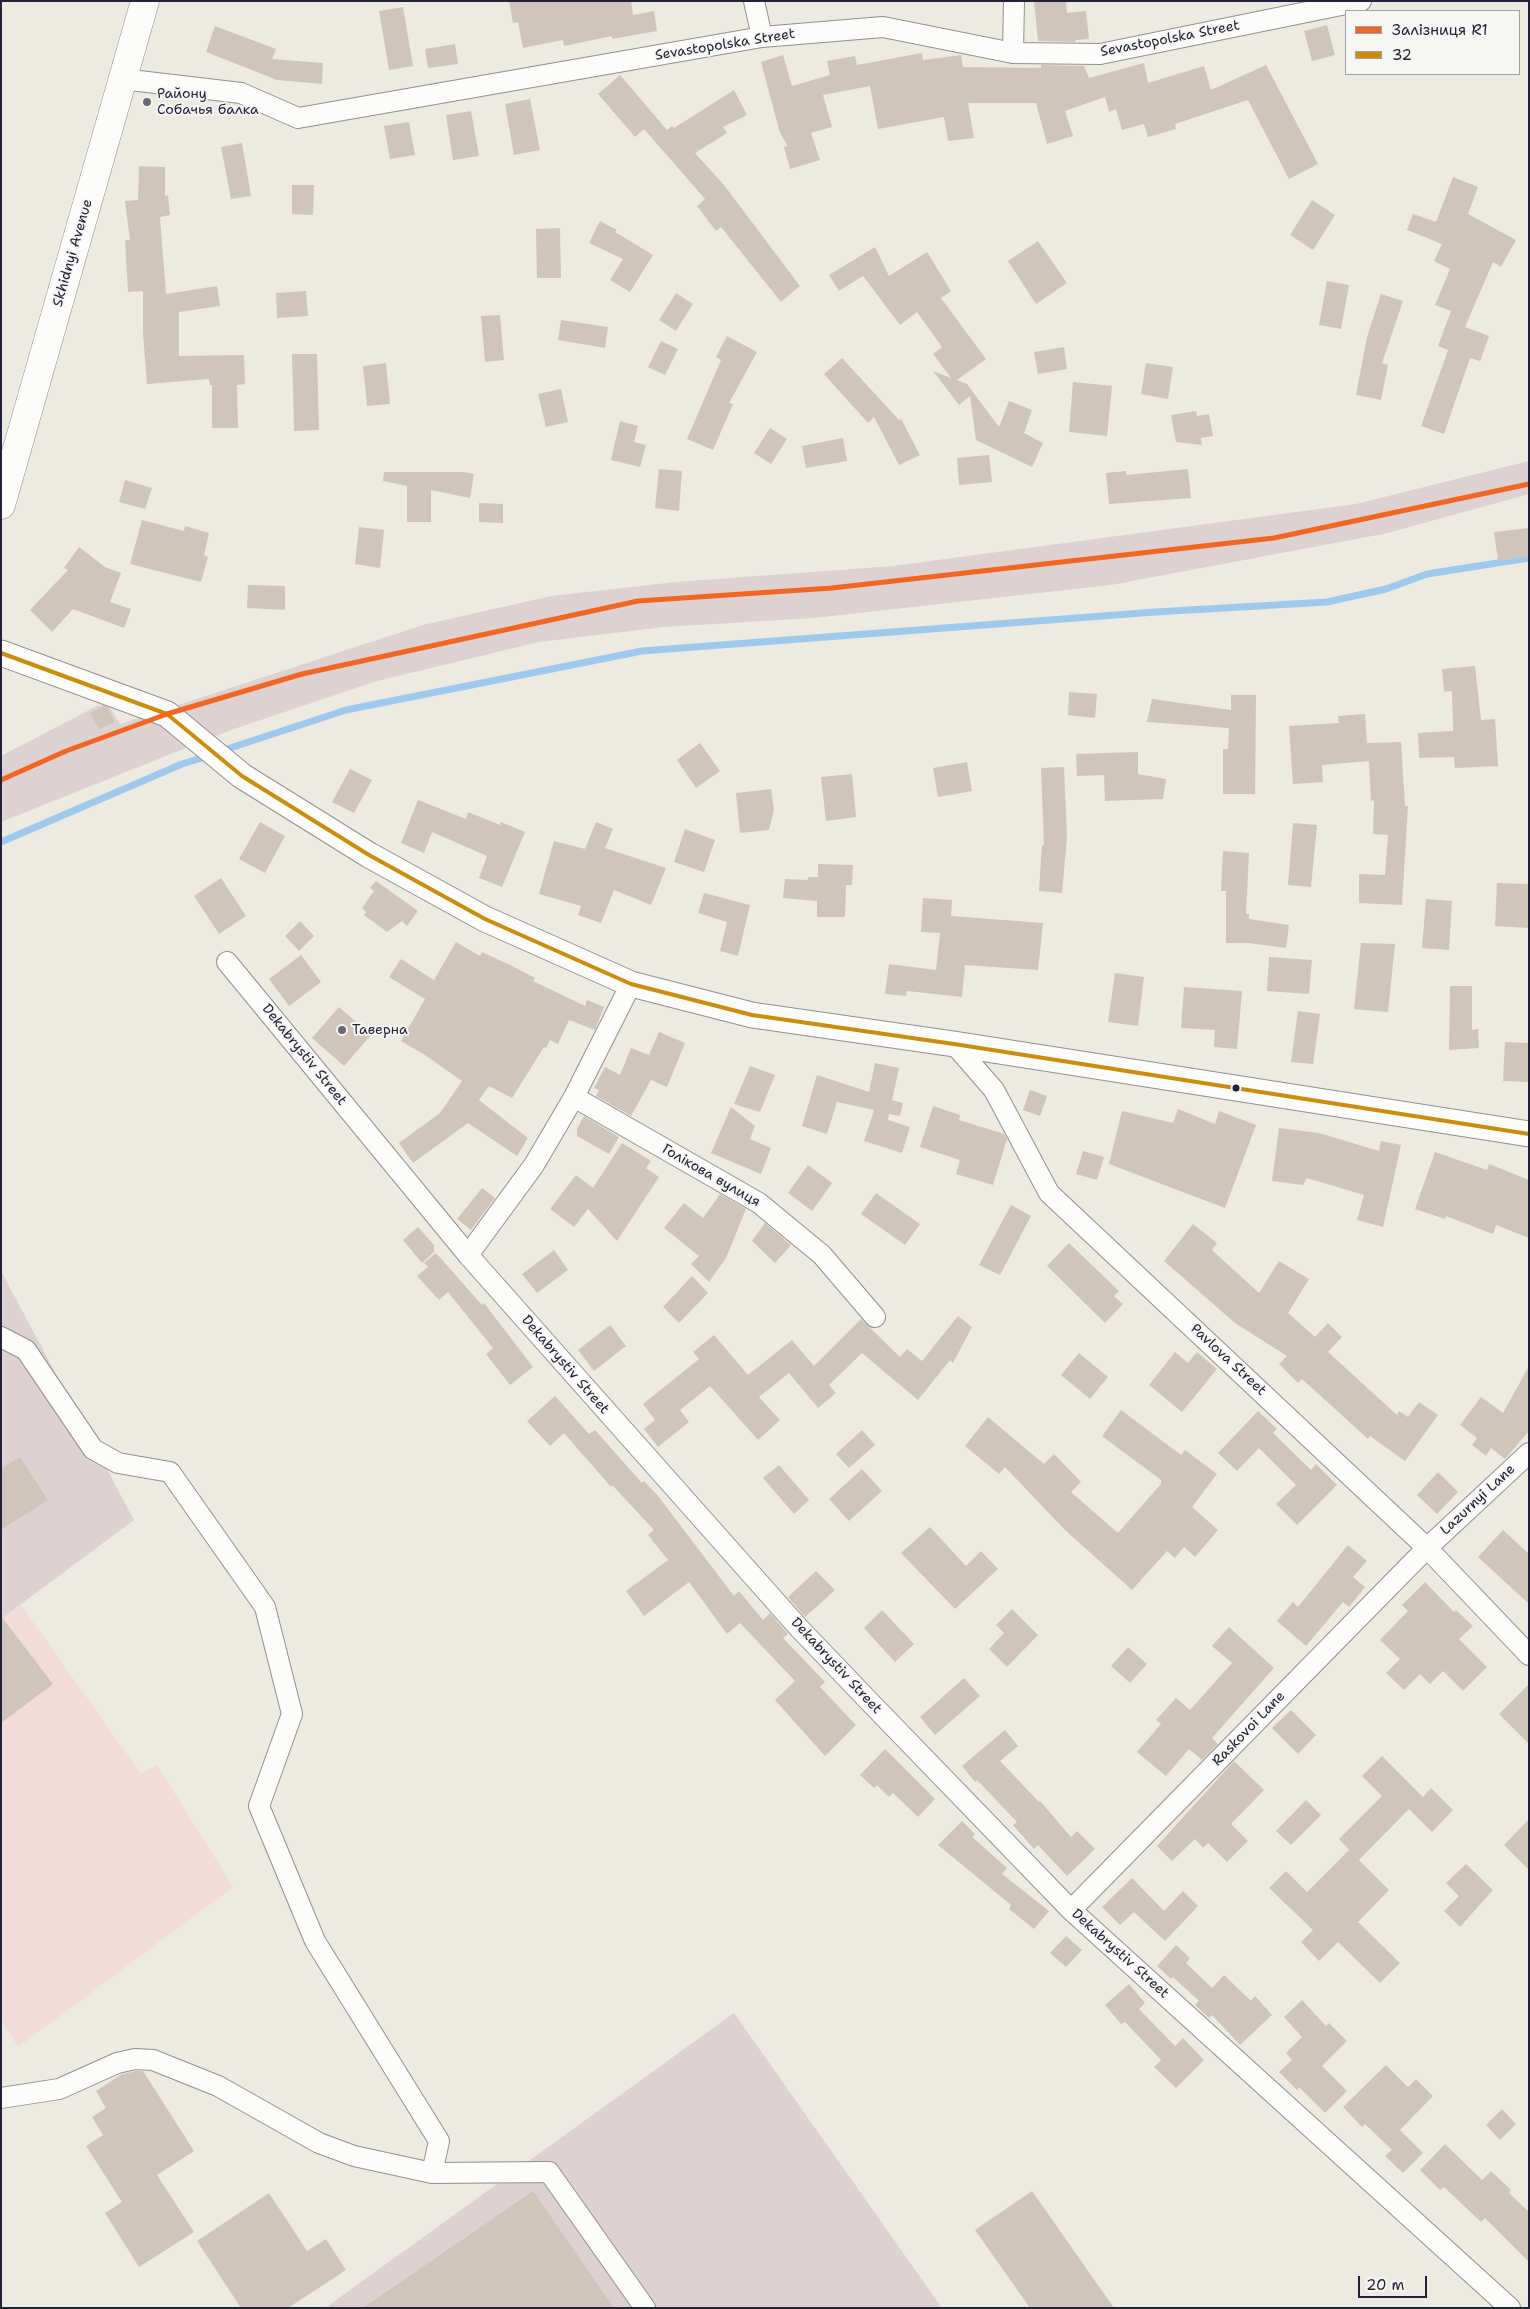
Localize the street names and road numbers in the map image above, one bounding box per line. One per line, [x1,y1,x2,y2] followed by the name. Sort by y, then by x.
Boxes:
[1099,17,1241,61] street label: Sevastopolska Street
[654,26,796,64] street label: Sevastopolska Street
[50,197,96,309] street label: Skhidnyi Avenue
[258,1001,350,1109] street label: Dekabrystiv Street
[659,1141,763,1211] street label: Голікова вулиця
[518,1312,612,1418] street label: Dekabrystiv Street
[1187,1321,1269,1399] street label: Pavlova Street
[1437,1461,1519,1539] street label: Lazurnyi Lane
[787,1614,885,1718] street label: Dekabrystiv Street
[1209,1688,1289,1770] street label: Raskovoi Lane
[1068,1906,1172,2002] street label: Dekabrystiv Street

